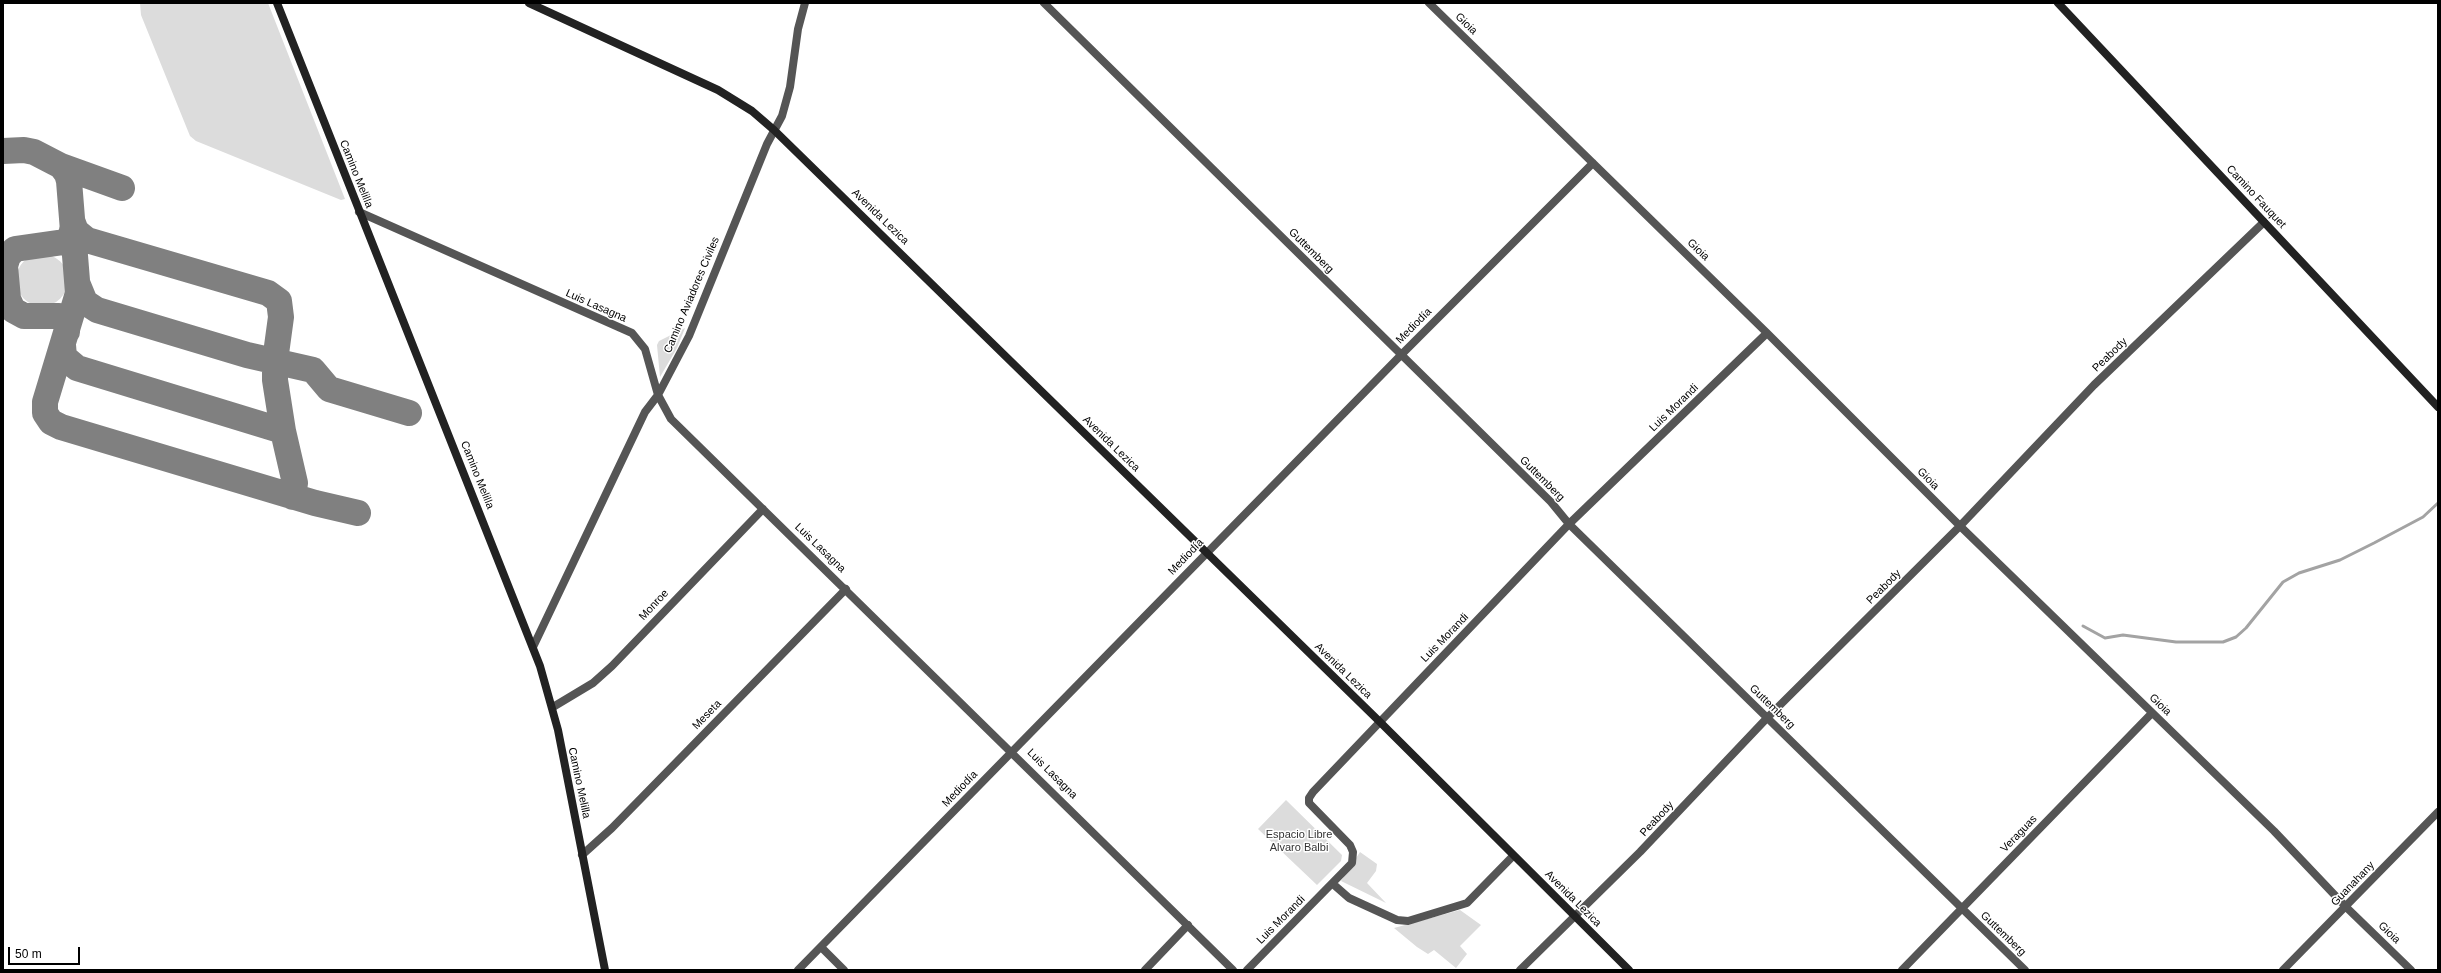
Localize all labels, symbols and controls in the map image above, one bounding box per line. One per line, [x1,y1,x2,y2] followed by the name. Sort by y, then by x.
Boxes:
[1452,10,1480,38] street label: Gioia
[336,138,376,210] street label: Camino Melilla
[2223,163,2289,231] street label: Camino Fauquet
[849,186,911,248] street label: Avenida Lezica
[1286,226,1336,276] street label: Guttemberg
[661,235,723,355] street label: Camino Aviadores Civiles
[1684,236,1712,264] street label: Gioia
[563,287,629,325] street label: Luis Lasagna
[1393,305,1435,347] street label: Mediodía
[2090,335,2130,375] street label: Peabody
[1647,381,1701,435] street label: Luis Morandi
[1080,413,1142,475] street label: Avenida Lezica
[457,439,497,511] street label: Camino Melilla
[1517,454,1567,504] street label: Guttemberg
[1914,465,1942,493] street label: Gioia
[792,521,848,575] street label: Luis Lasagna
[1166,536,1206,578] street label: Mediodía
[1864,567,1904,607] street label: Peabody
[636,587,672,623] street label: Monroe
[1418,611,1472,665] street label: Luis Morandi
[1312,640,1374,702] street label: Avenida Lezica
[1747,682,1797,732] street label: Guttemberg
[2146,691,2174,719] street label: Gioia
[690,697,724,733] street label: Meseta
[565,746,593,820] street label: Camino Melilla
[1024,746,1080,802] street label: Luis Lasagna
[940,768,980,810] street label: Mediodía
[1637,799,1677,839] street label: Peabody
[1998,813,2040,855] street label: Veraguas
[1266,828,1332,854] park label: Espacio Libre Alvaro Balbi
[2328,859,2378,909] street label: Guanahany
[1542,868,1604,930] street label: Avenida Lezica
[1254,893,1308,947] street label: Luis Morandi
[1978,909,2028,959] street label: Guttemberg
[2375,919,2403,947] street label: Gioia
[10,939,82,965] scale bar
[15,947,42,961] text: 50 m

